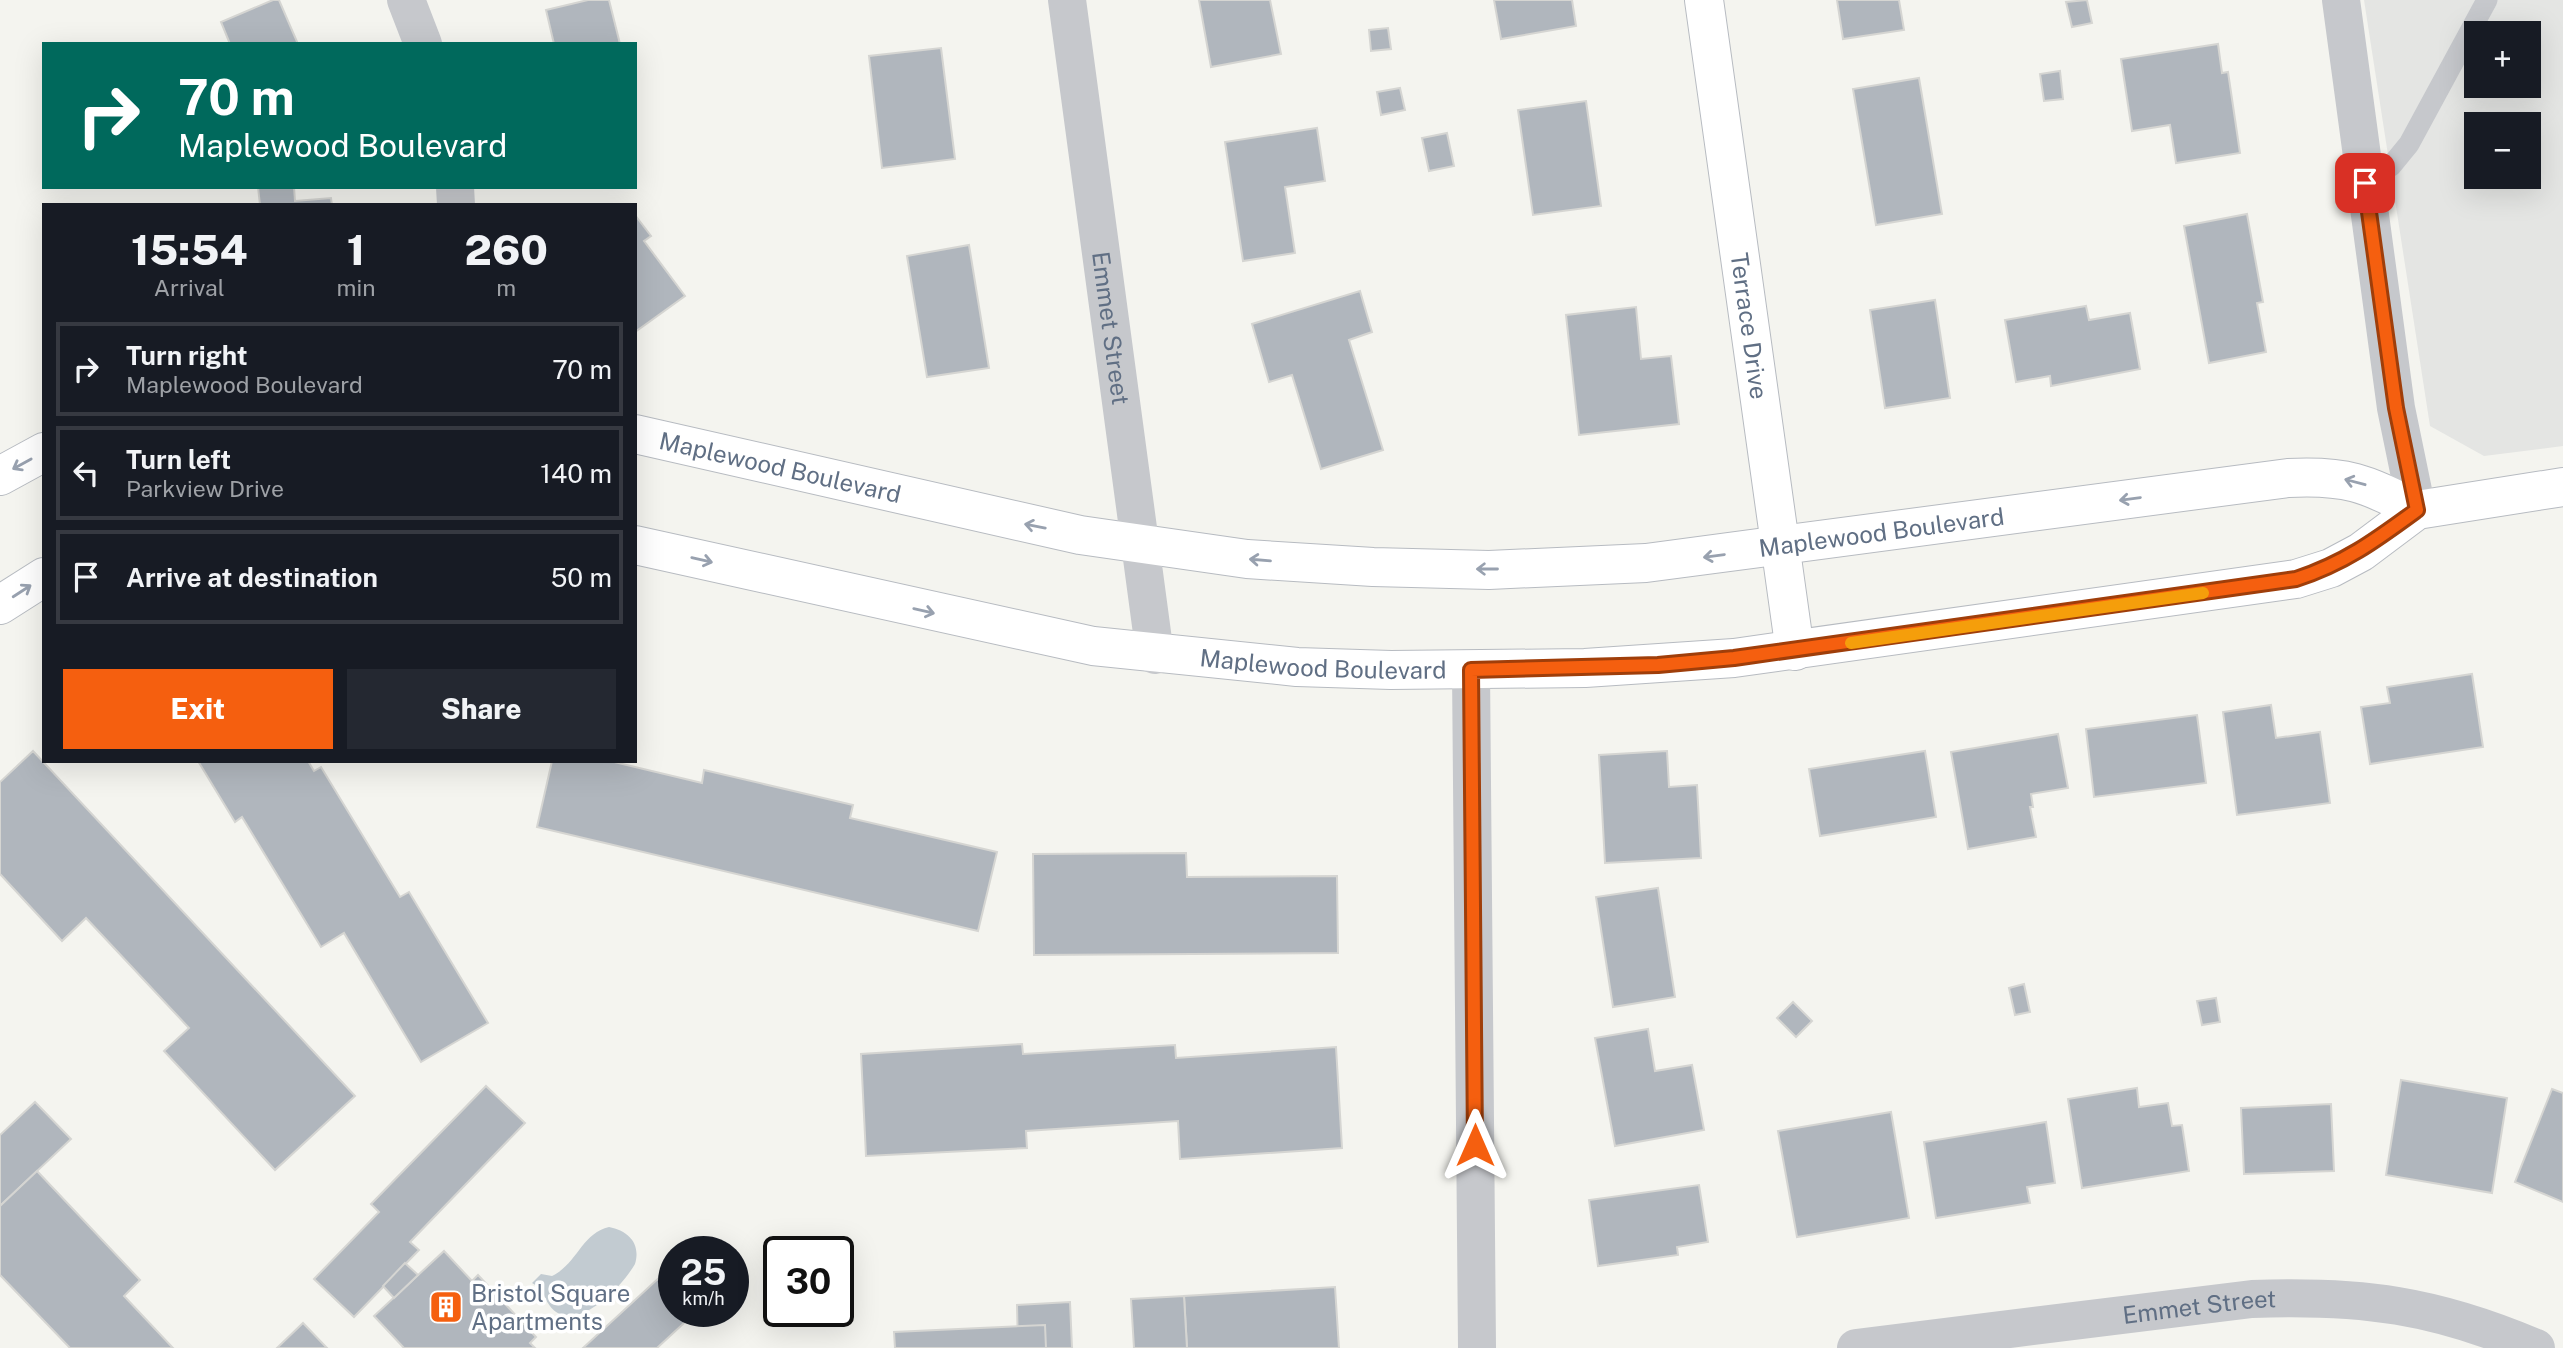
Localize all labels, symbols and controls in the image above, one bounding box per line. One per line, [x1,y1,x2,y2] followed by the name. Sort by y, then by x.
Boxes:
[2464,21,2541,189] map controls
[2464,21,2541,98] button: +
[178,68,295,126] text: 70 m
[63,70,154,161] icon: right
[2464,112,2541,189] button: −
[178,127,507,164] text: Maplewood Boulevard
[2335,153,2395,213] pin
[2346,164,2384,202] icon: arrive
[131,225,248,274] text: 15:54
[347,225,365,274] text: 1
[465,225,548,274] text: 260
[1087,250,1135,406] street label: Emmet Street
[1725,251,1774,401] street label: Terrace Drive
[154,274,225,301] text: Arrival
[337,274,376,301] text: min
[496,274,516,301] text: m
[126,340,248,371] text: Turn right
[67,350,105,388] icon: right
[552,354,612,385] text: 70 m
[126,371,363,398] text: Maplewood Boulevard
[657,426,904,508] street label: Maplewood Boulevard
[126,444,231,475] text: Turn left
[67,454,105,492] icon: left
[12,457,32,471] one-way arrow
[540,458,612,489] text: 140 m
[126,475,284,502] text: Parkview Drive
[2344,475,2367,488] one-way arrow
[2119,493,2142,506] one-way arrow
[1757,502,2006,562] street label: Maplewood Boulevard
[1024,519,1047,533] one-way arrow
[1703,549,1726,562] one-way arrow
[1249,553,1271,566] one-way arrow
[690,554,713,567] one-way arrow
[67,558,105,596] icon: arrive
[126,562,378,593] text: Arrive at destination
[551,562,612,593] text: 50 m
[1476,562,1499,576] one-way arrow
[11,583,31,597] one-way arrow
[912,604,935,618] one-way arrow
[1198,643,1447,684] street label: Maplewood Boulevard
[63,669,333,749] button: Exit
[347,669,616,749] button: Share
[1438,1108,1512,1182] position arrow
[763,1236,854,1327] speed limit sign: 30
[681,1252,726,1293] text: 25
[471,1279,630,1335] place label: Bristol Square Apartments
[2121,1284,2277,1329] street label: Emmet Street
[427,1288,465,1326] building icon: Bristol Square Apartments
[682,1288,725,1309] text: km/h

